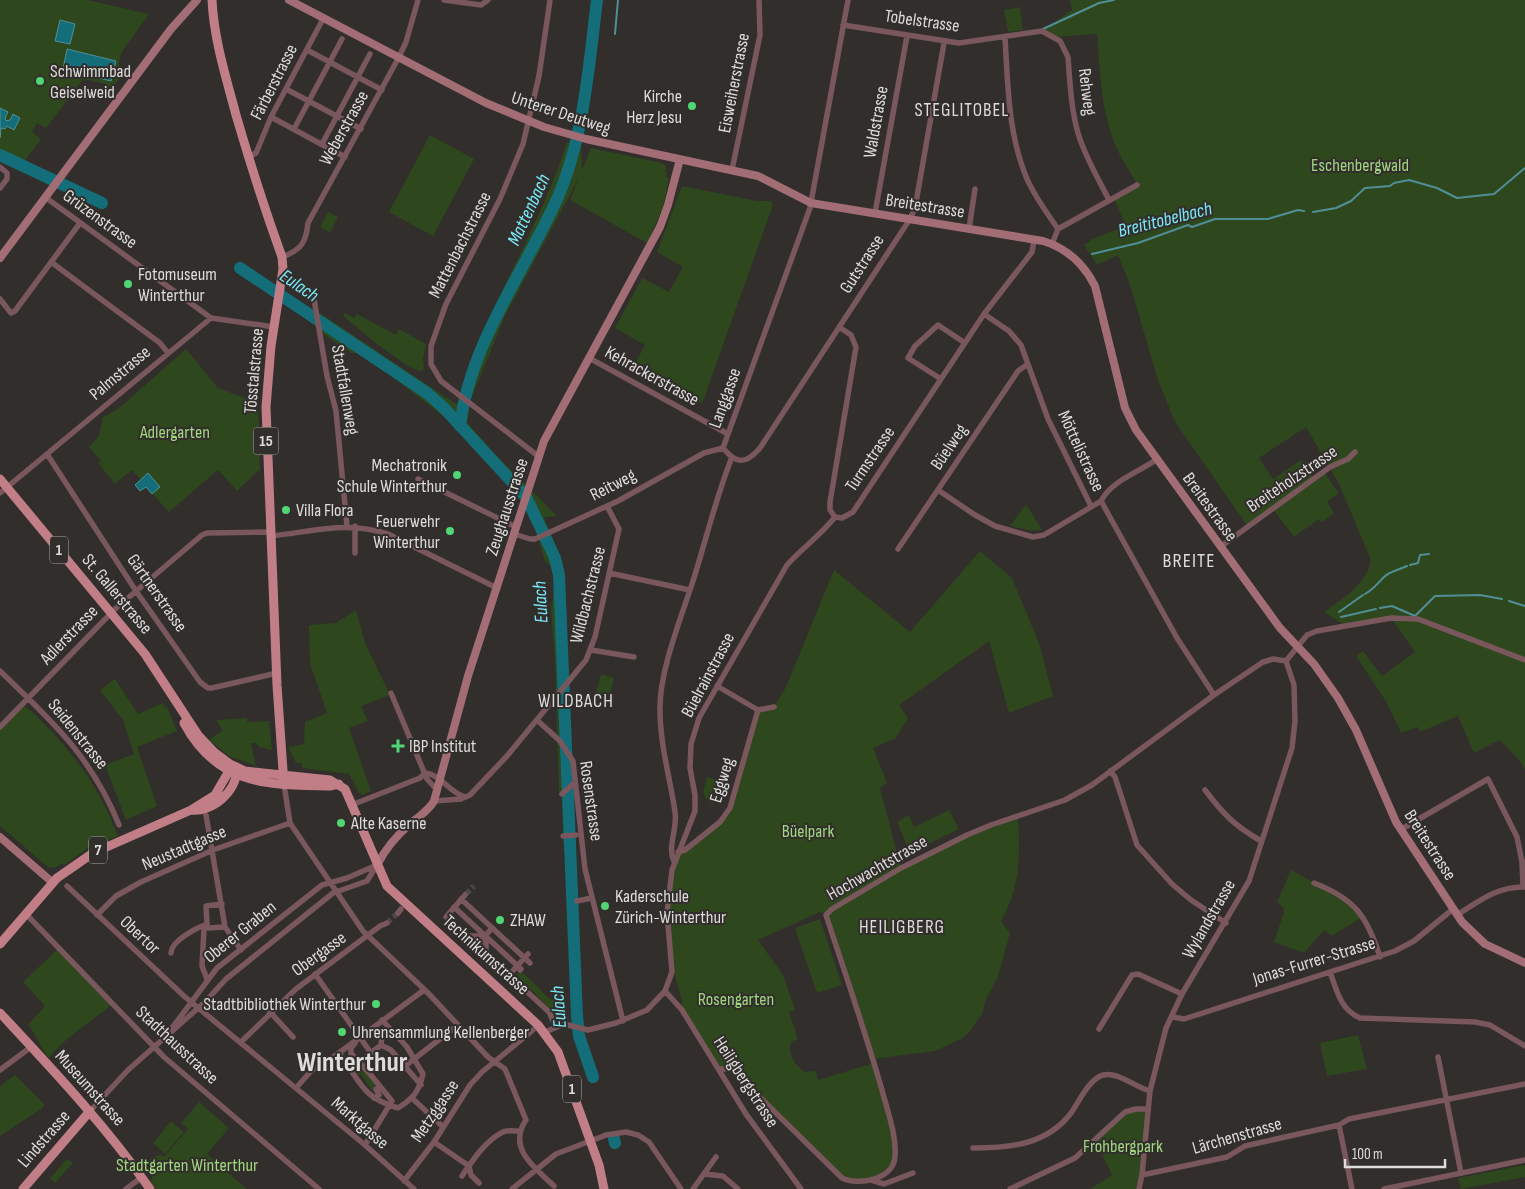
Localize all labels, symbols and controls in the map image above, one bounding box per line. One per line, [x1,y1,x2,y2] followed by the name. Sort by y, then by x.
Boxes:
[883,5,961,37] street label: Tobelstrasse
[714,31,754,135] street label: Eisweiherstrasse
[246,41,302,123] street label: Färberstrasse
[50,61,131,103] place label: Schwimmbad Geiselweid
[1074,67,1100,117] street label: Rehweg
[34,75,46,87] marker: Schwimmbad Geiselweid
[859,84,893,160] street label: Waldstrasse
[626,86,682,128] place label: Kirche Herz Jesu
[315,87,373,169] street label: Weberstrasse
[509,87,613,139] street label: Unterer Deutweg
[915,99,1009,122] district label: STEGLITOBEL
[686,100,698,112] marker: Kirche Herz Jesu
[1311,155,1409,176] park label: Eschenbergwald
[502,171,556,249] water label: Mattenbach
[59,185,141,253] street label: Grüzenstrasse
[424,188,496,302] street label: Mattenbachstrasse
[884,189,966,223] street label: Breitestrasse
[1116,197,1214,243] water label: Breititobelbach
[835,231,889,297] street label: Gutstrasse
[138,264,217,306] place label: Fotomuseum Winterthur
[275,265,323,307] water label: Eulach
[122,278,134,290] marker: Fotomuseum Winterthur
[240,327,268,415] street label: Tösstalstrasse
[85,342,155,404] street label: Palmstrasse
[601,342,703,410] street label: Kehrackerstrasse
[327,343,363,437] street label: Stadtfallenweg
[704,365,746,431] street label: Langgasse
[1053,407,1109,495] street label: Möttelistrasse
[926,420,972,474] street label: Büelweg
[139,422,210,443] park label: Adlergarten
[841,422,899,496] street label: Turmstrasse
[254,428,278,454] road number: 15
[1243,441,1341,517] street label: Breiteholzstrasse
[337,455,447,497] place label: Mechatronik Schule Winterthur
[481,456,533,558] street label: Zeughausstrasse
[587,465,639,505] street label: Reitweg
[451,469,463,481] marker: Mechatronik Schule Winterthur
[1178,469,1242,545] street label: Breitestrasse
[296,500,353,521] place label: Villa Flora
[280,504,292,516] marker: Villa Flora
[373,511,440,553] place label: Feuerwehr Winterthur
[444,525,456,537] marker: Feuerwehr Winterthur
[50,536,68,564] road number: 1
[566,544,610,646] street label: Wildbachstrasse
[1163,549,1215,573] district label: BREITE
[77,550,157,638] street label: St. Gallerstrasse
[123,550,191,636] street label: Gärtnerstrasse
[528,580,554,624] water label: Eulach
[35,601,102,670] street label: Adlerstrasse
[677,629,739,721] street label: Büelrainstrasse
[538,690,614,713] district label: WILDBACH
[43,695,113,773] street label: Seidenstrasse
[409,736,477,757] place label: IBP Institut
[391,739,405,753] marker: IBP Institut
[705,755,739,805] street label: Eggweg
[575,760,607,842] street label: Rosenstrasse
[1399,806,1461,884] street label: Breitestrasse
[350,813,427,834] place label: Alte Kaserne
[335,817,347,829] marker: Alte Kaserne
[139,821,229,875] street label: Neustadtgasse
[782,821,834,842] park label: Büelpark
[823,831,931,905] street label: Hochwachtstrasse
[89,836,107,864] road number: 7
[1178,876,1240,962] street label: Wylandstrasse
[615,886,726,928] place label: Kaderschule Zürich-Winterthur
[200,896,280,968] street label: Oberer Graben
[599,900,611,912] marker: Kaderschule Zürich-Winterthur
[510,910,546,931] place label: ZHAW
[116,911,164,959] street label: Obertor
[438,911,534,999] street label: Technikumstrasse
[494,914,506,926] marker: ZHAW
[859,916,945,939] district label: HEILIGBERG
[288,927,350,981] street label: Obergasse
[1249,932,1378,990] street label: Jonas-Furrer-Strasse
[546,985,572,1029] water label: Eulach
[698,989,774,1010] park label: Rosengarten
[203,994,366,1015] place label: Stadtbibliothek Winterthur
[370,998,382,1010] marker: Stadtbibliothek Winterthur
[131,1001,223,1089] street label: Stadthausstrasse
[352,1022,529,1043] place label: Uhrensammlung Kellenberger
[336,1026,348,1038] marker: Uhrensammlung Kellenberger
[709,1033,783,1131] street label: Heiligbergstrasse
[51,1046,129,1130] street label: Museumstrasse
[297,1046,408,1079] district label: Winterthur
[406,1076,464,1146] street label: Metzggasse
[563,1076,581,1102] road number: 1
[327,1092,393,1154] street label: Marktgasse
[13,1106,75,1172] street label: Lindstrasse
[1190,1113,1284,1159] street label: Lärchenstrasse
[1083,1136,1163,1157] park label: Frohbergpark
[1345,1136,1445,1168] scale bar
[1352,1145,1383,1164] text: 100 m
[116,1155,258,1176] park label: Stadtgarten Winterthur

